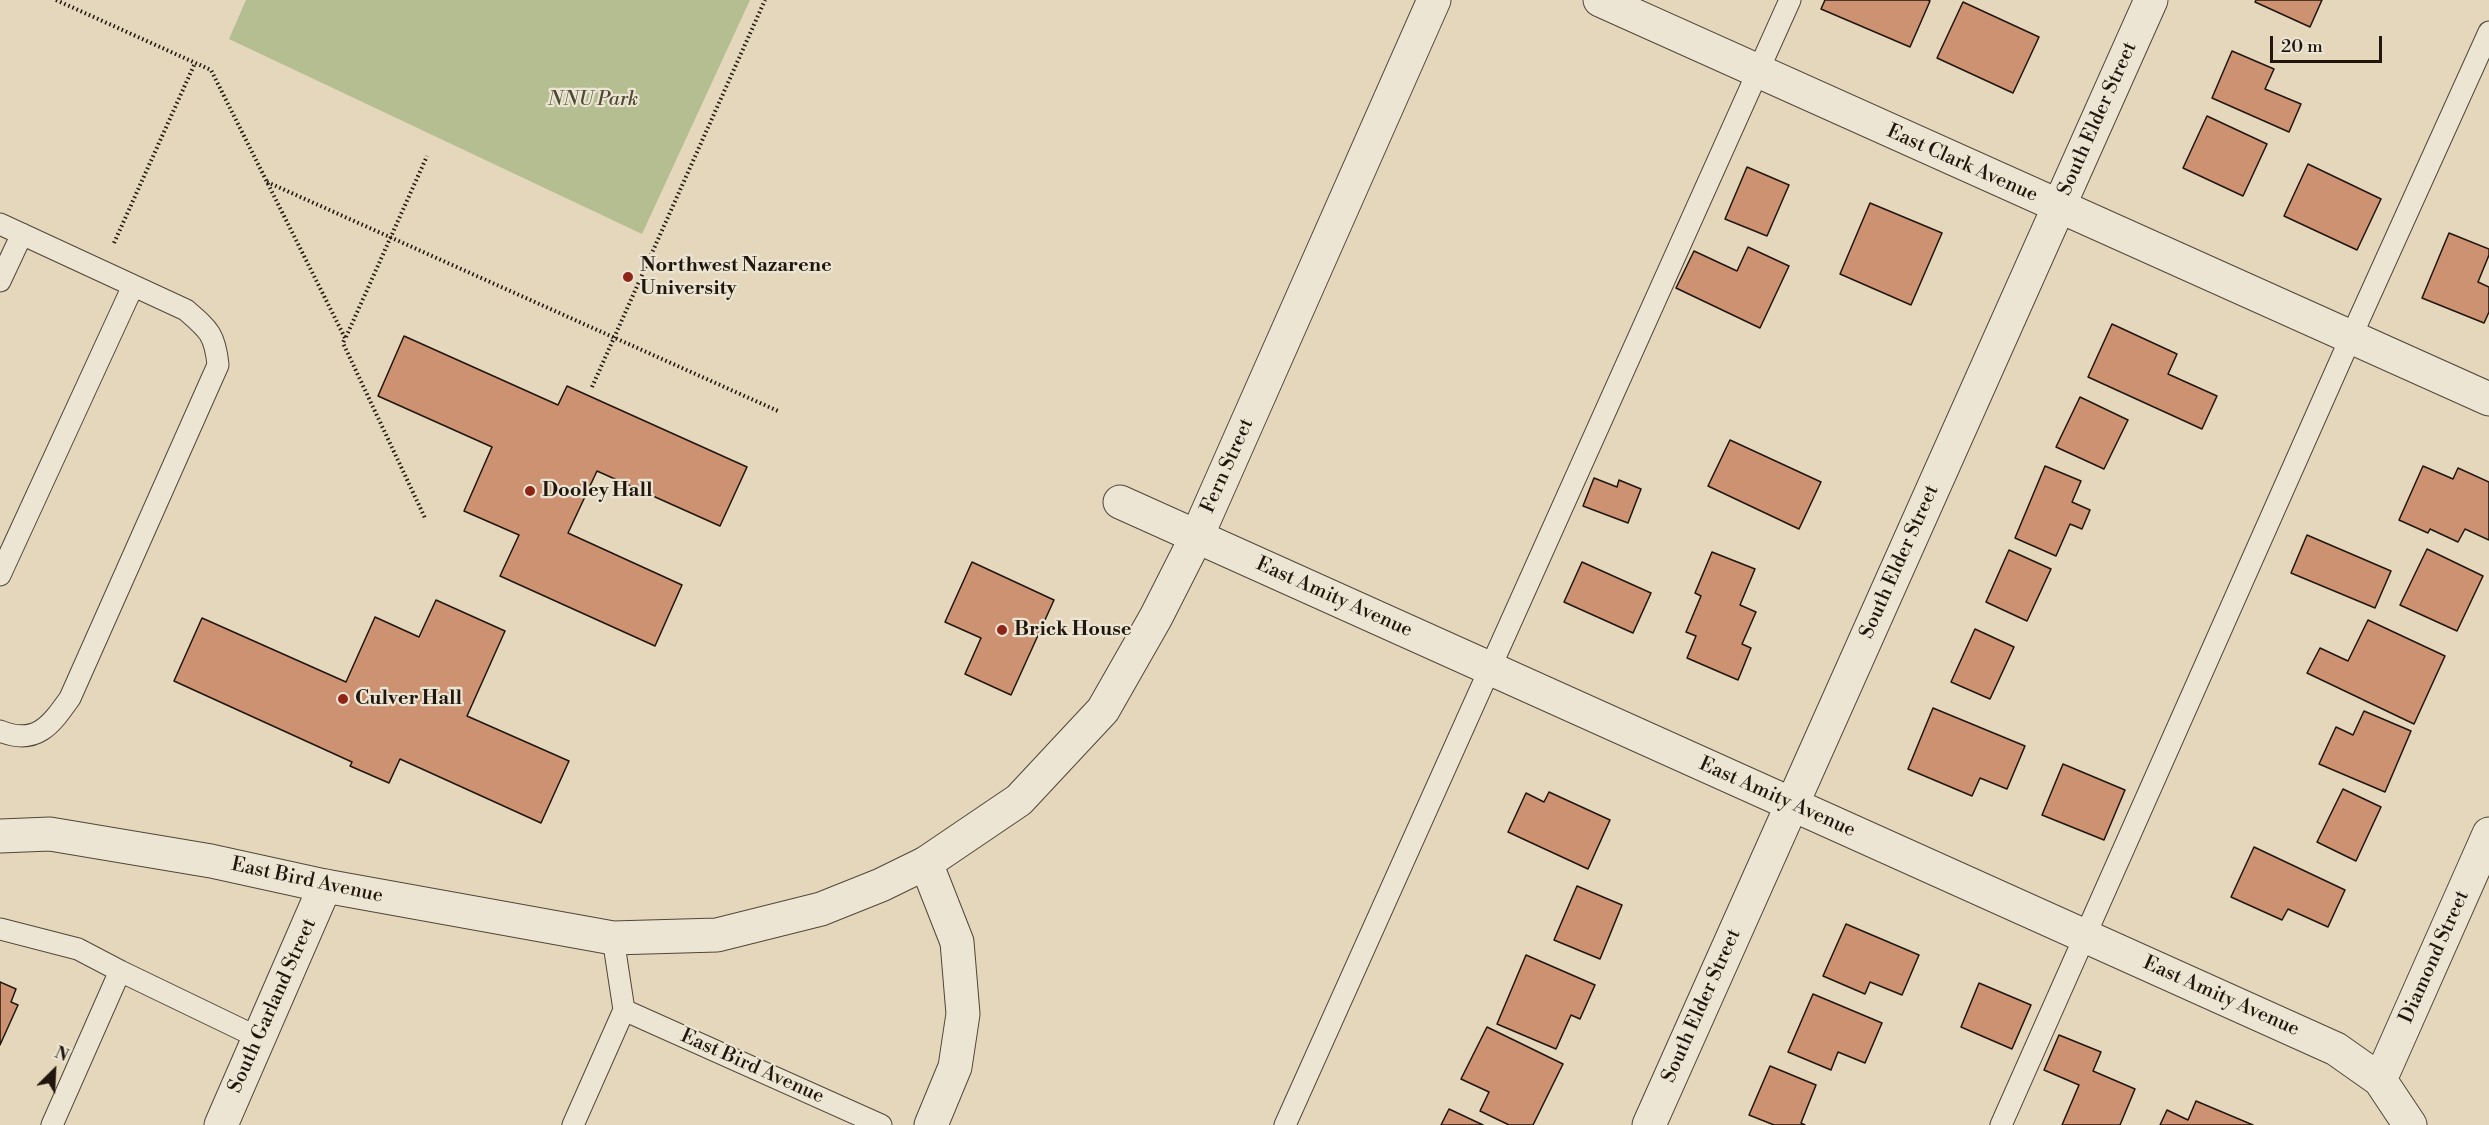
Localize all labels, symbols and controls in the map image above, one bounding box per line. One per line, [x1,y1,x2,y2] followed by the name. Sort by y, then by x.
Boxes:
[2273,24,2386,62] scale bar
[2281,35,2323,58] text: 20 m
[2053,38,2143,200] street label: South Elder Street
[548,88,638,112] park label: NNU Park
[1883,120,2041,208] street label: East Clark Avenue
[640,254,832,301] place label: Northwest Nazarene University
[621,270,635,284] marker: Northwest Nazarene University
[1196,415,1260,517] street label: Fern Street
[542,479,653,503] place label: Dooley Hall
[1855,481,1945,643] street label: South Elder Street
[523,484,537,498] marker: Dooley Hall
[1252,553,1416,643] street label: East Amity Avenue
[1014,618,1132,642] place label: Brick House
[995,623,1009,637] marker: Brick House
[355,687,462,711] place label: Culver Hall
[336,692,350,706] marker: Culver Hall
[1695,753,1859,843] street label: East Amity Avenue
[229,853,385,909] street label: East Bird Avenue
[2395,887,2475,1027] street label: Diamond Street
[224,915,322,1097] street label: South Garland Street
[1657,925,1747,1087] street label: South Elder Street
[2139,952,2303,1042] street label: East Amity Avenue
[677,1025,827,1109] street label: East Bird Avenue
[24,1041,84,1101] north arrow
[51,1043,71,1066] text: N

